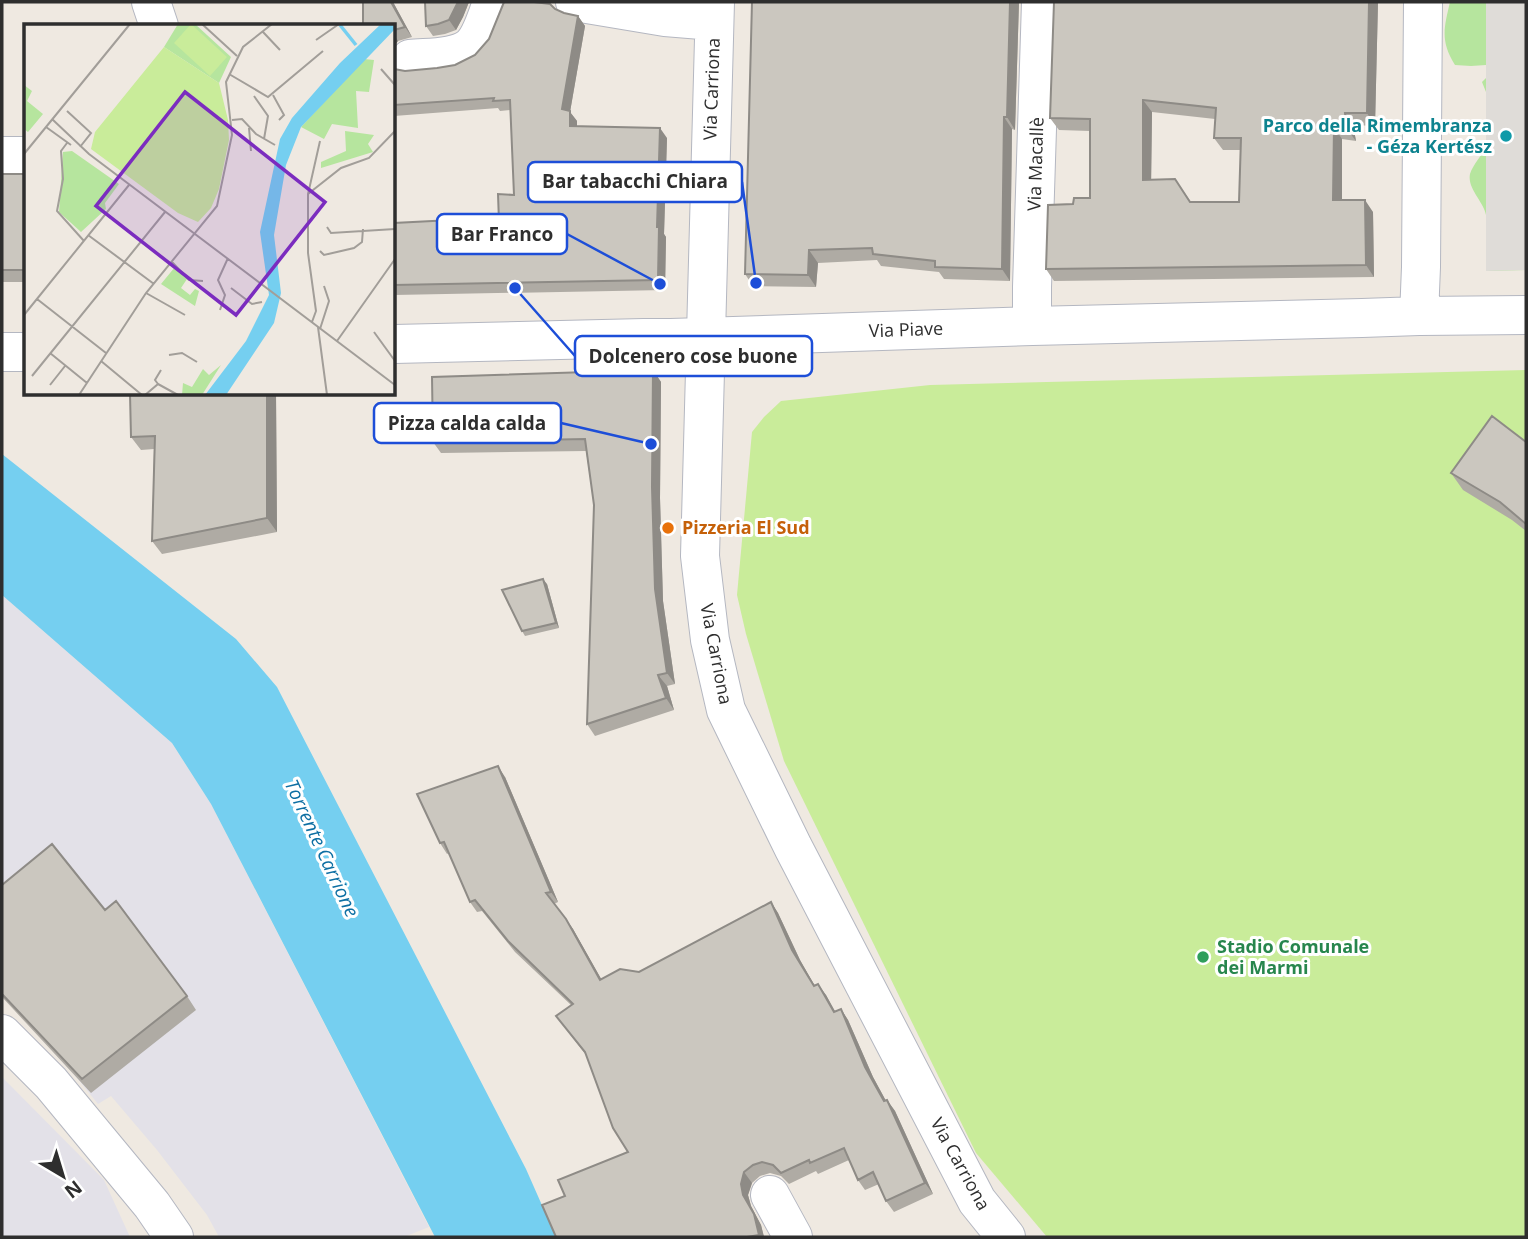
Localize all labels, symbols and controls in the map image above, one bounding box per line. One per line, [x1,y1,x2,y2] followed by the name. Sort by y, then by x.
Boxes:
[24,24,396,396] inset map
[697,37,725,141] street label: Via Carriona
[1263,113,1492,158] place label: Parco della Rimembranza - Géza Kertész
[1021,117,1049,211] street label: Via Macallè
[1498,128,1514,144] marker: Parco della Rimembranza - Géza Kertész
[528,162,742,202] callout: Bar tabacchi Chiara
[542,168,728,194] text: Bar tabacchi Chiara
[437,214,567,254] callout: Bar Franco
[451,221,553,247] text: Bar Franco
[868,316,944,342] street label: Via Piave
[575,336,812,376] callout: Dolcenero cose buone
[589,343,797,369] text: Dolcenero cose buone
[374,403,561,443] callout: Pizza calda calda
[388,410,546,436] text: Pizza calda calda
[682,515,810,539] place label: Pizzeria El Sud
[660,520,676,536] marker: Pizzeria El Sud
[695,601,739,706] street label: Via Carriona
[279,775,365,921] water label: Torrente Carrione
[1217,934,1369,979] place label: Stadio Comunale dei Marmi
[1195,949,1211,965] marker: Stadio Comunale dei Marmi
[926,1113,996,1214] street label: Via Carriona
[28,1141,98,1211] north arrow
[59,1174,88,1204] text: N

